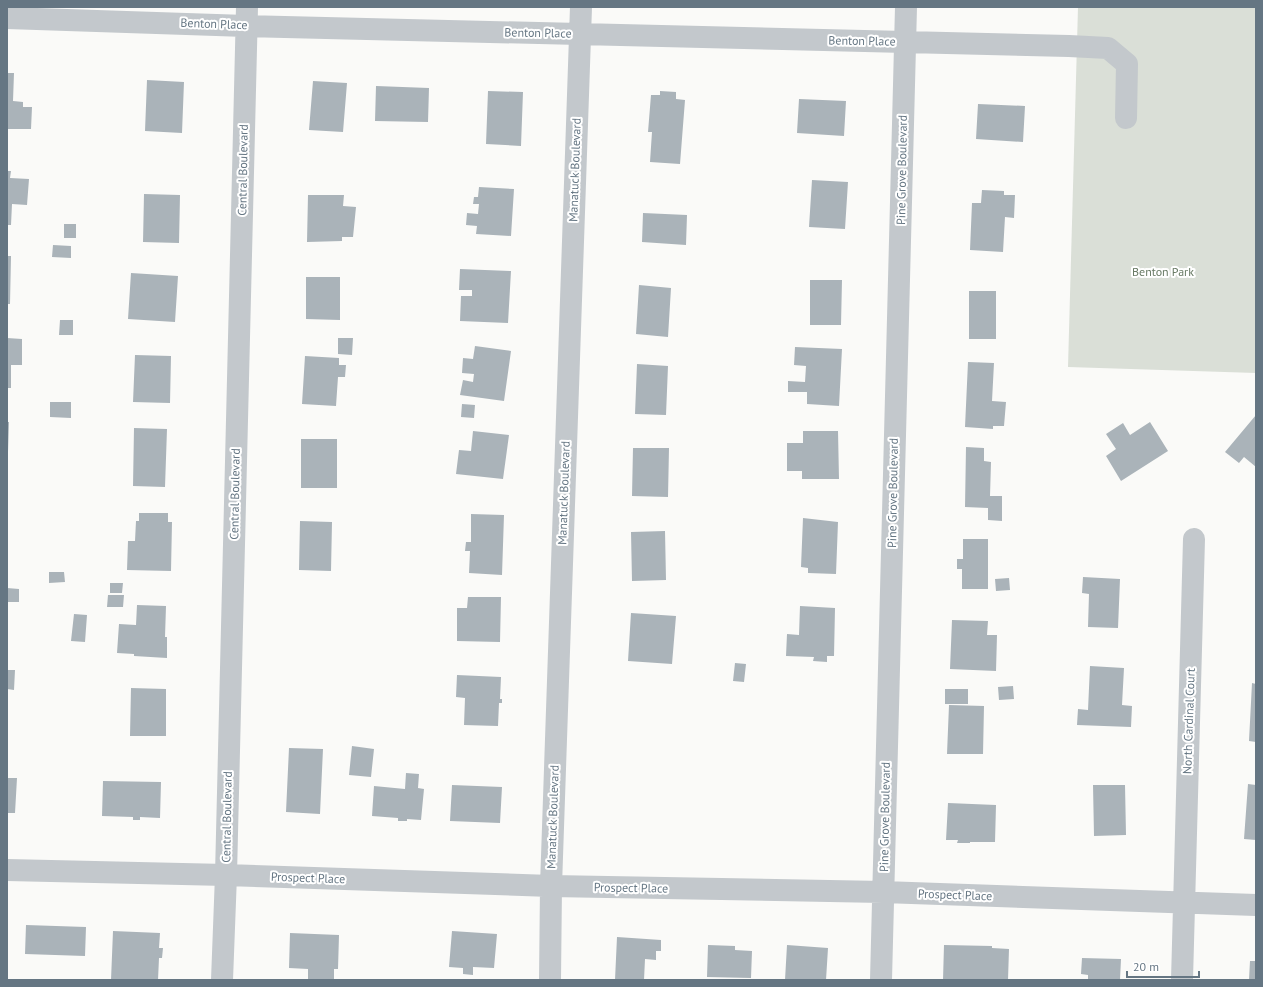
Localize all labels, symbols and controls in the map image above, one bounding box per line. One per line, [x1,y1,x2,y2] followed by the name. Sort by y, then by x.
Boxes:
[180,15,248,32] street label: Benton Place
[504,24,572,41] street label: Benton Place
[828,32,896,49] street label: Benton Place
[893,115,910,225] street label: Pine Grove Boulevard
[565,118,584,222] street label: Manatuck Boulevard
[234,124,251,216] street label: Central Boulevard
[1132,264,1194,279] park label: Benton Park
[884,438,901,548] street label: Pine Grove Boulevard
[554,441,573,545] street label: Manatuck Boulevard
[226,448,243,540] street label: Central Boulevard
[1179,668,1198,774] street label: North Cardinal Court
[876,762,893,872] street label: Pine Grove Boulevard
[543,765,562,869] street label: Manatuck Boulevard
[218,771,235,863] street label: Central Boulevard
[271,869,345,886] street label: Prospect Place
[594,879,668,896] street label: Prospect Place
[918,886,992,903] street label: Prospect Place
[1127,953,1199,979] scale bar
[1133,959,1159,974] text: 20 m

